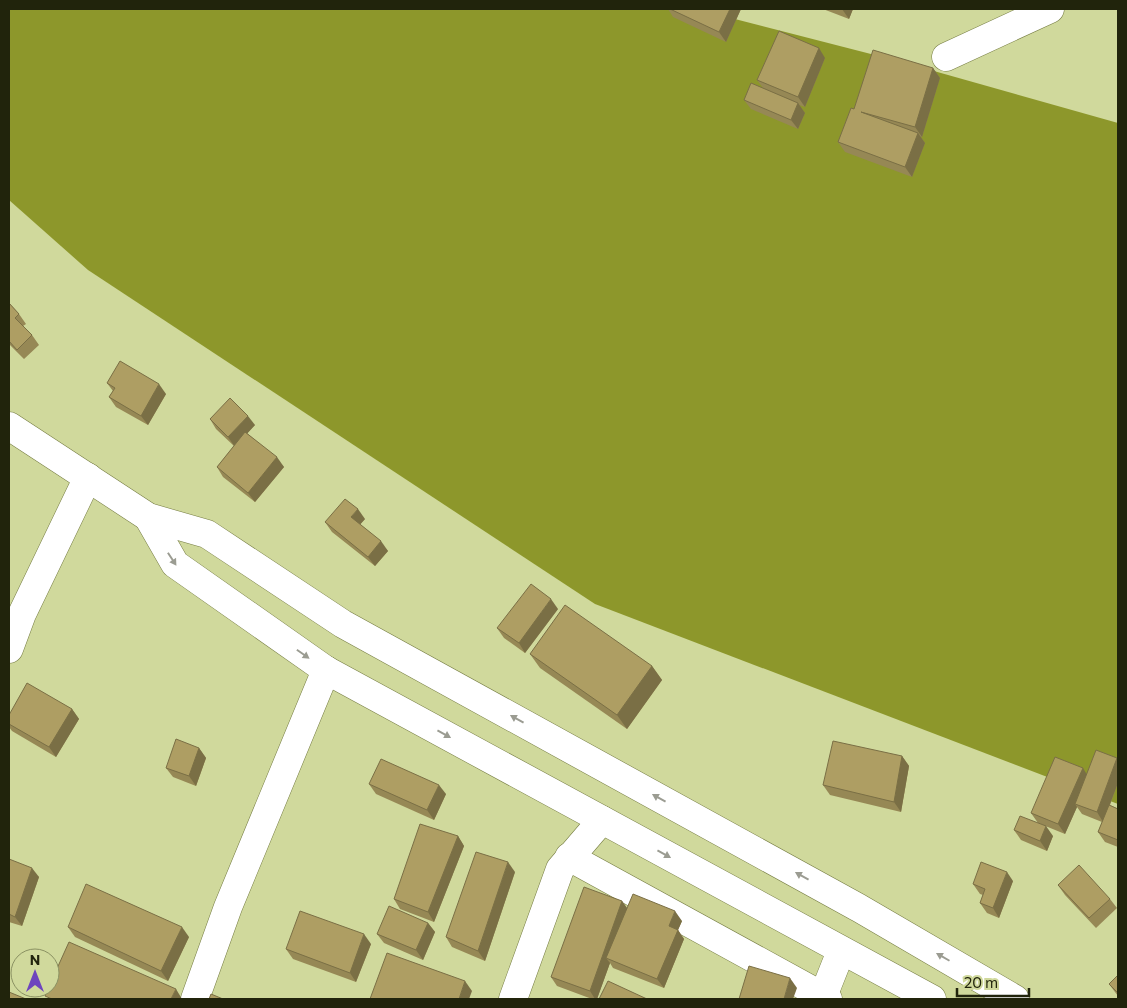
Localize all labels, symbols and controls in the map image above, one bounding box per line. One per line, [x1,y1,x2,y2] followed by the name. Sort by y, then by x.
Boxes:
[168,552,177,566] one-way arrow
[296,649,310,659] one-way arrow
[510,715,524,724] one-way arrow
[438,730,451,739] one-way arrow
[652,794,667,802] one-way arrow
[656,850,671,858] one-way arrow
[795,872,808,881] one-way arrow
[10,948,60,998] north arrow
[30,951,40,968] text: N
[936,952,949,961] one-way arrow
[957,966,1030,998] scale bar
[964,973,998,991] text: 20 m

